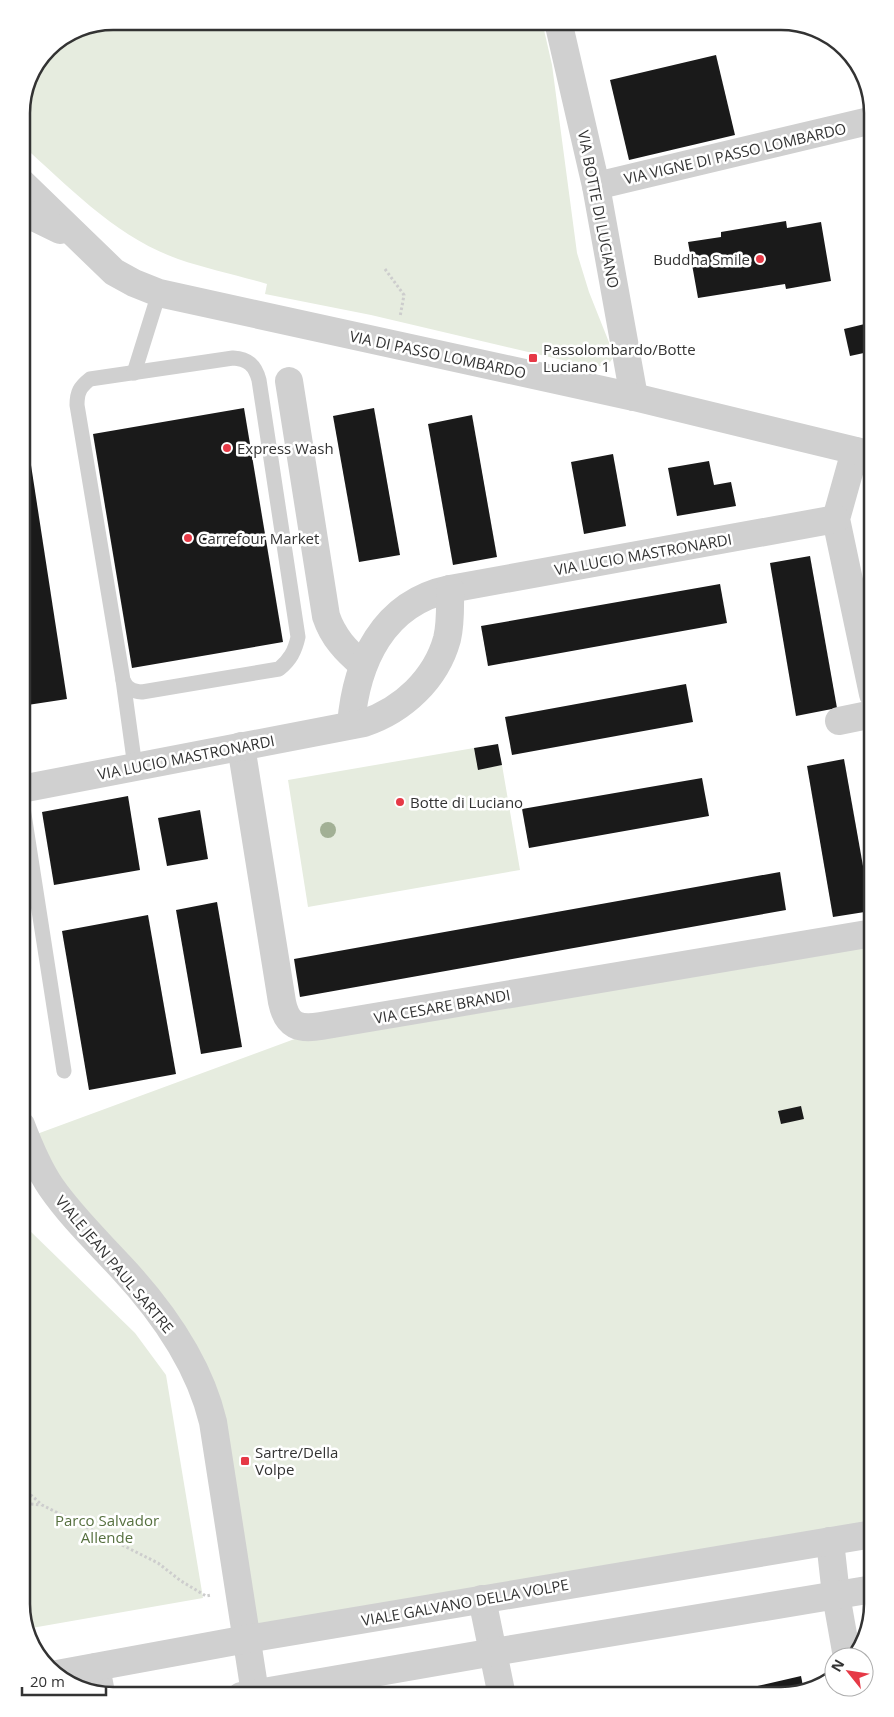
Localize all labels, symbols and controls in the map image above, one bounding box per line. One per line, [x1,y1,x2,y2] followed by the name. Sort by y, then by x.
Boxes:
[622,118,848,188] street label: VIA VIGNE DI PASSO LOMBARDO
[574,128,624,290] street label: VIA BOTTE DI LUCIANO
[653,249,750,269] place label: Buddha Smile
[754,253,766,265] marker: Buddha Smile
[348,326,528,382] street label: VIA DI PASSO LOMBARDO
[543,339,696,376] place label: Passolombardo/Botte Luciano 1
[527,352,539,364] marker: Passolombardo/Botte Luciano 1
[237,438,334,458] place label: Express Wash
[221,442,233,454] marker: Express Wash
[198,528,319,548] place label: Carrefour Market
[553,529,733,579] street label: VIA LUCIO MASTRONARDI
[182,532,194,544] marker: Carrefour Market
[96,730,276,784] street label: VIA LUCIO MASTRONARDI
[410,792,523,812] place label: Botte di Luciano
[394,796,406,808] marker: Botte di Luciano
[372,984,512,1028] street label: VIA CESARE BRANDI
[52,1191,178,1337] street label: VIALE JEAN PAUL SARTRE
[255,1442,338,1479] place label: Sartre/Della Volpe
[239,1455,251,1467] marker: Sartre/Della Volpe
[55,1510,159,1547] park label: Parco Salvador Allende
[360,1574,570,1630] street label: VIALE GALVANO DELLA VOLPE
[824,1647,874,1697] north arrow
[826,1656,848,1675] text: N
[22,1664,106,1696] scale bar
[30,1671,65,1691] text: 20 m

